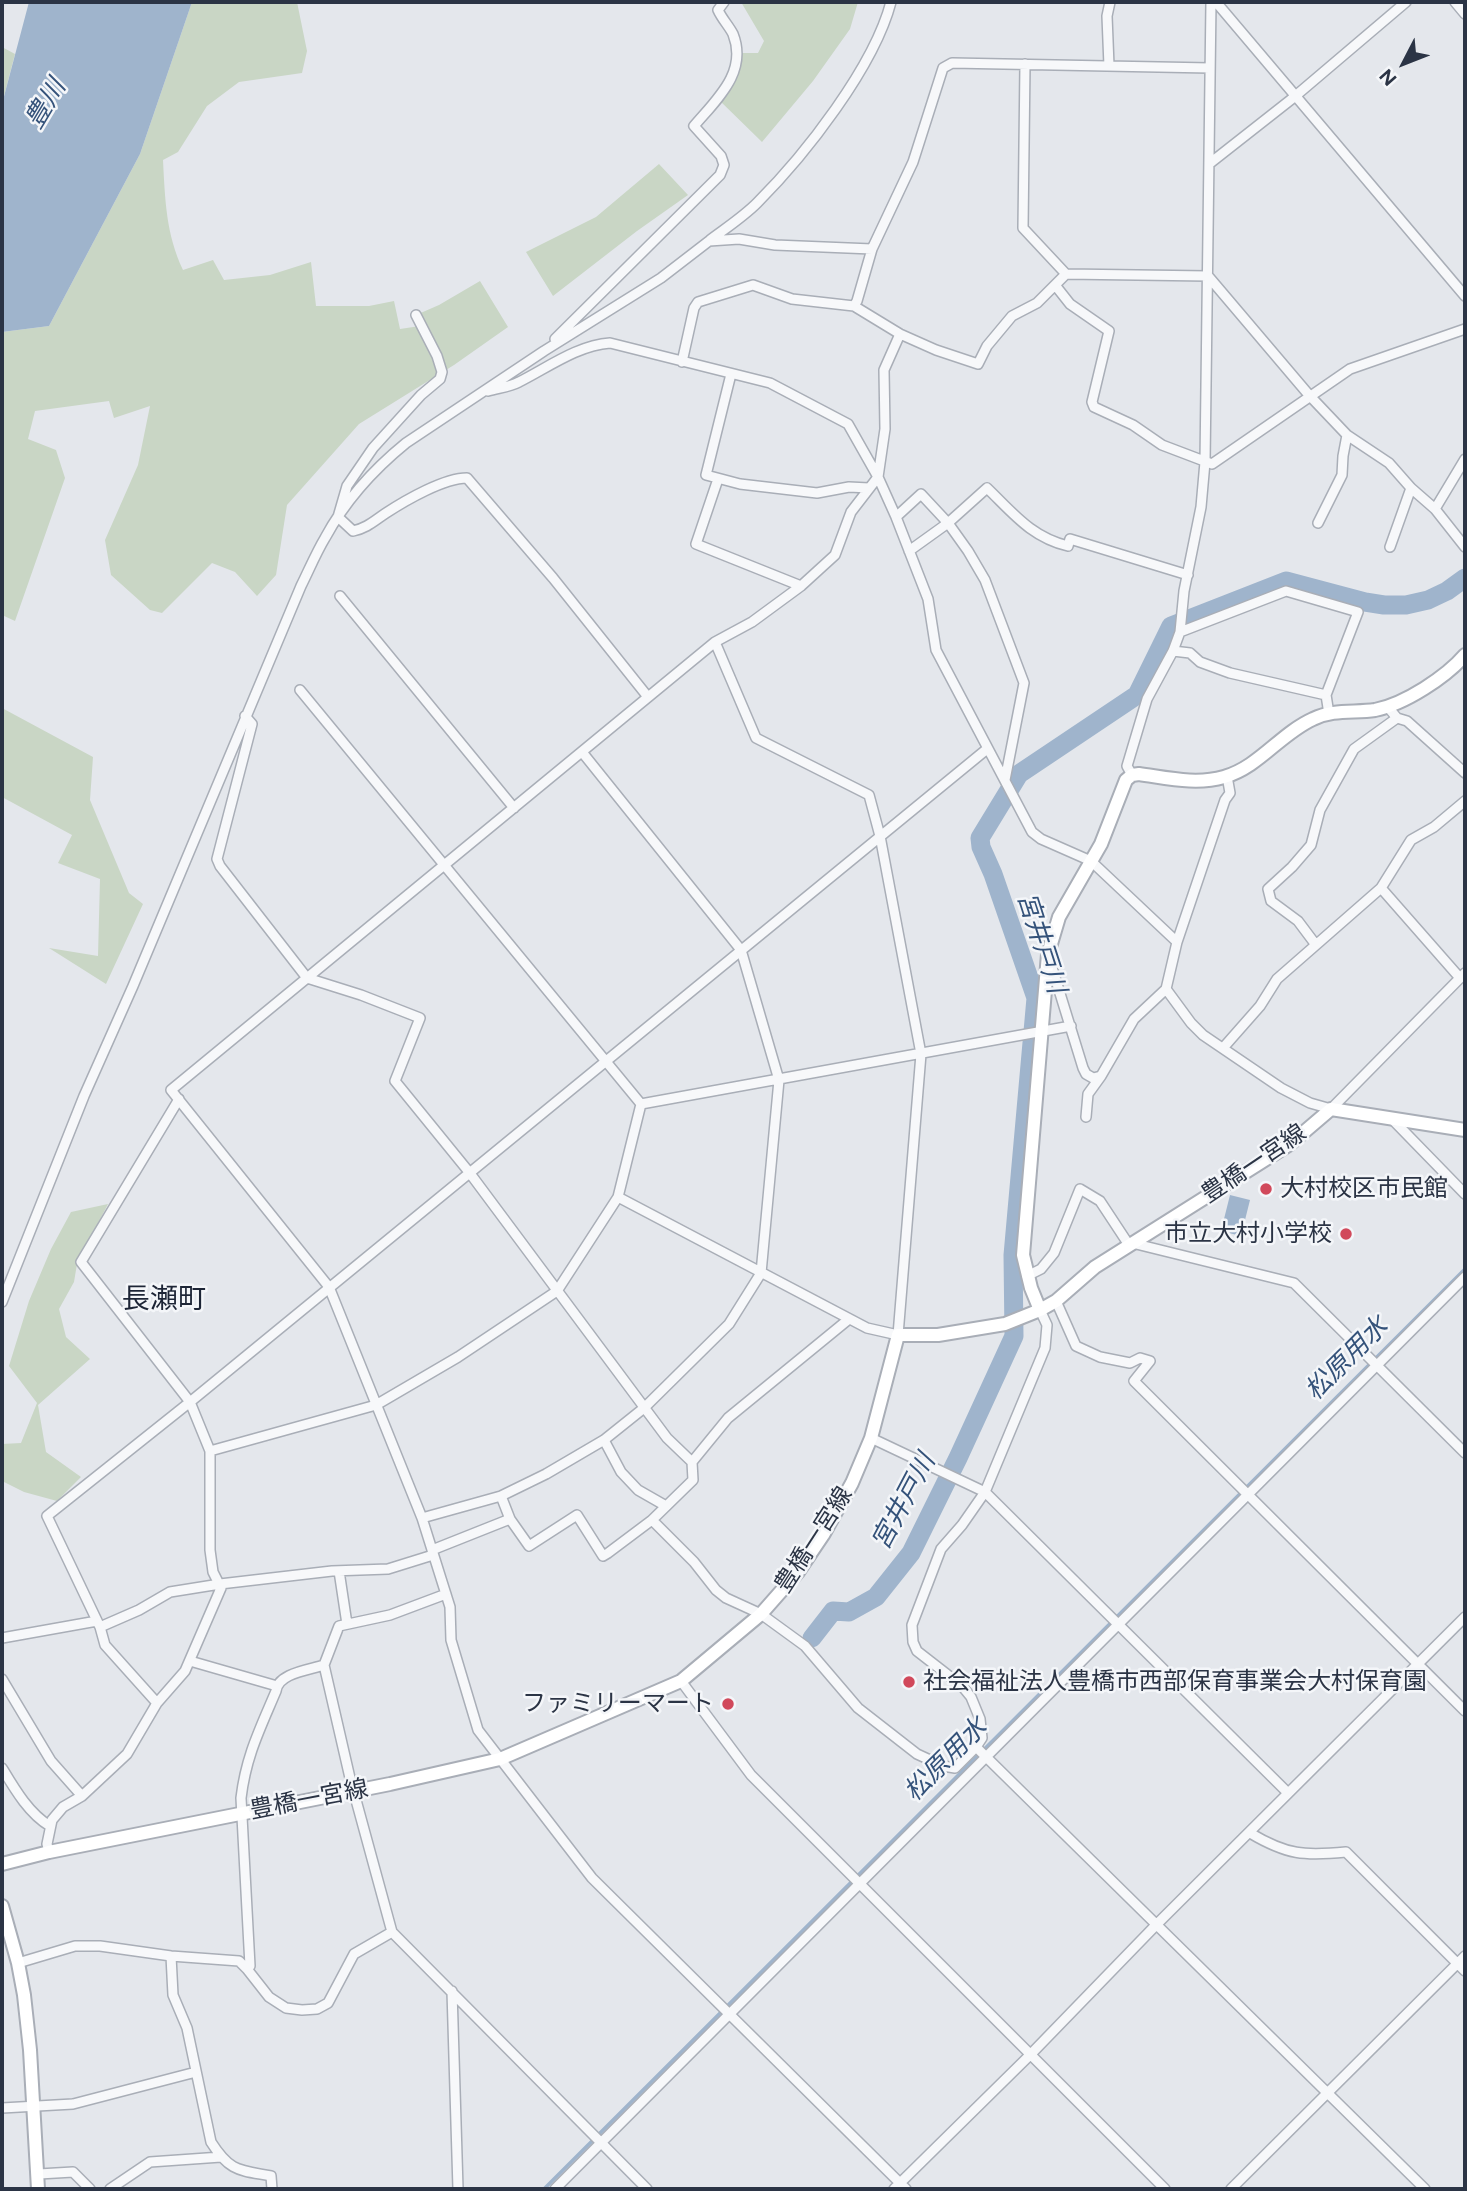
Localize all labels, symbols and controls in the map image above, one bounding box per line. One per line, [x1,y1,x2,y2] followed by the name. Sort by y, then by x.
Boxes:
[1369,28,1439,98] north arrow
[1375,64,1401,91] text: N
[19,74,73,134] water label: 豊川
[1010,889,1072,997] water label: 宮井戸川
[1196,1119,1312,1209] street label: 豊橋一宮線
[1280,1175,1448,1203] place label: 大村校区市民館
[1258,1181,1274,1197] marker: 大村校区市民館
[1164,1220,1332,1248] place label: 市立大村小学校
[1338,1226,1354,1242] marker: 市立大村小学校
[122,1283,206,1317] district label: 長瀬町
[1299,1311,1395,1407] water label: 松原用水
[866,1449,942,1555] water label: 宮井戸川
[769,1482,859,1598] street label: 豊橋一宮線
[923,1668,1427,1696] place label: 社会福祉法人豊橋市西部保育事業会大村保育園
[901,1674,917,1690] marker: 社会福祉法人豊橋市西部保育事業会大村保育園
[522,1690,714,1718] place label: ファミリーマート
[720,1696,736,1712] marker: ファミリーマート
[898,1712,994,1808] water label: 松原用水
[247,1774,371,1826] street label: 豊橋一宮線

